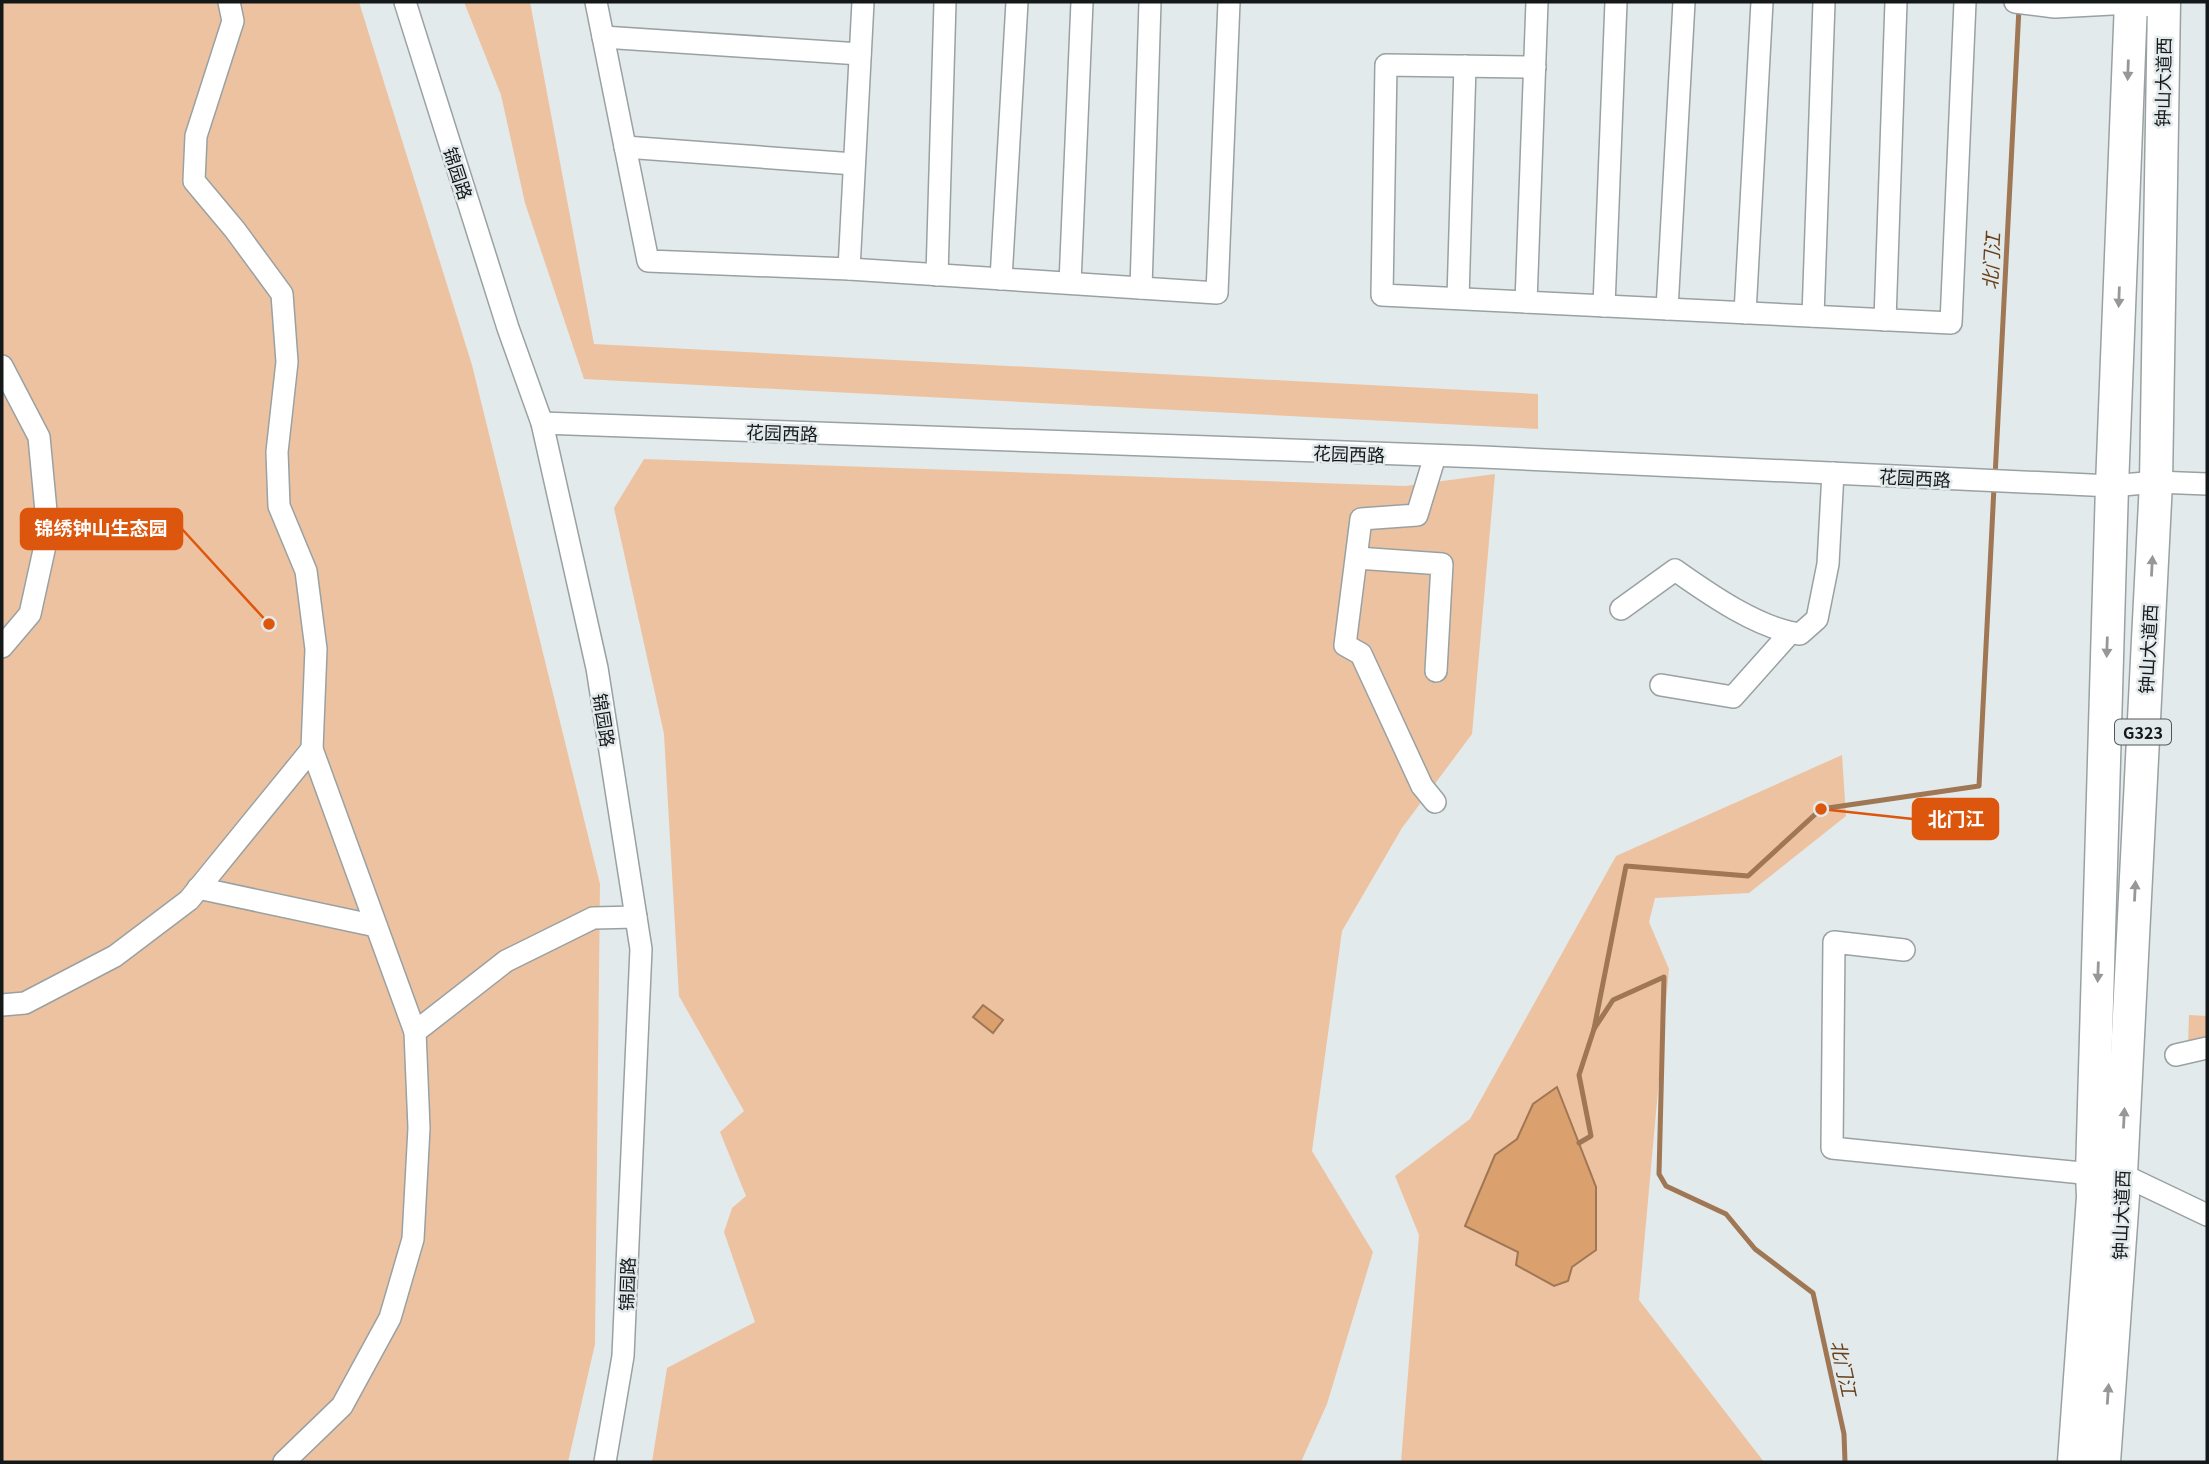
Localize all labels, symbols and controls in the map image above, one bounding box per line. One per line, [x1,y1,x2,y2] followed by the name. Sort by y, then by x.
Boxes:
[2148,37,2176,127] street label: 钟山大道西
[2123,59,2134,81] one-way arrow
[438,143,480,203] street label: 锦园路
[1975,230,2005,290] water label: 北门江
[2114,286,2125,308] one-way arrow
[746,418,818,446] street label: 花园西路
[1313,439,1385,467] street label: 花园西路
[1878,462,1952,492] street label: 花园西路
[21,509,182,549] callout: 锦绣钟山生态园
[34,513,168,540] text: 锦绣钟山生态园
[2146,555,2157,577] one-way arrow
[2132,603,2162,695] street label: 钟山大道西
[2101,636,2113,658] one-way arrow
[588,691,622,749] street label: 锦园路
[2115,720,2171,744] road number: G323
[1913,799,1998,839] callout: 北门江
[1927,804,1985,831] text: 北门江
[2130,880,2141,902] one-way arrow
[2092,962,2103,984] one-way arrow
[2119,1107,2130,1129] one-way arrow
[2105,1170,2135,1260] street label: 钟山大道西
[612,1257,640,1311] street label: 锦园路
[1826,1337,1865,1401] water label: 北门江
[2103,1383,2114,1405] one-way arrow

